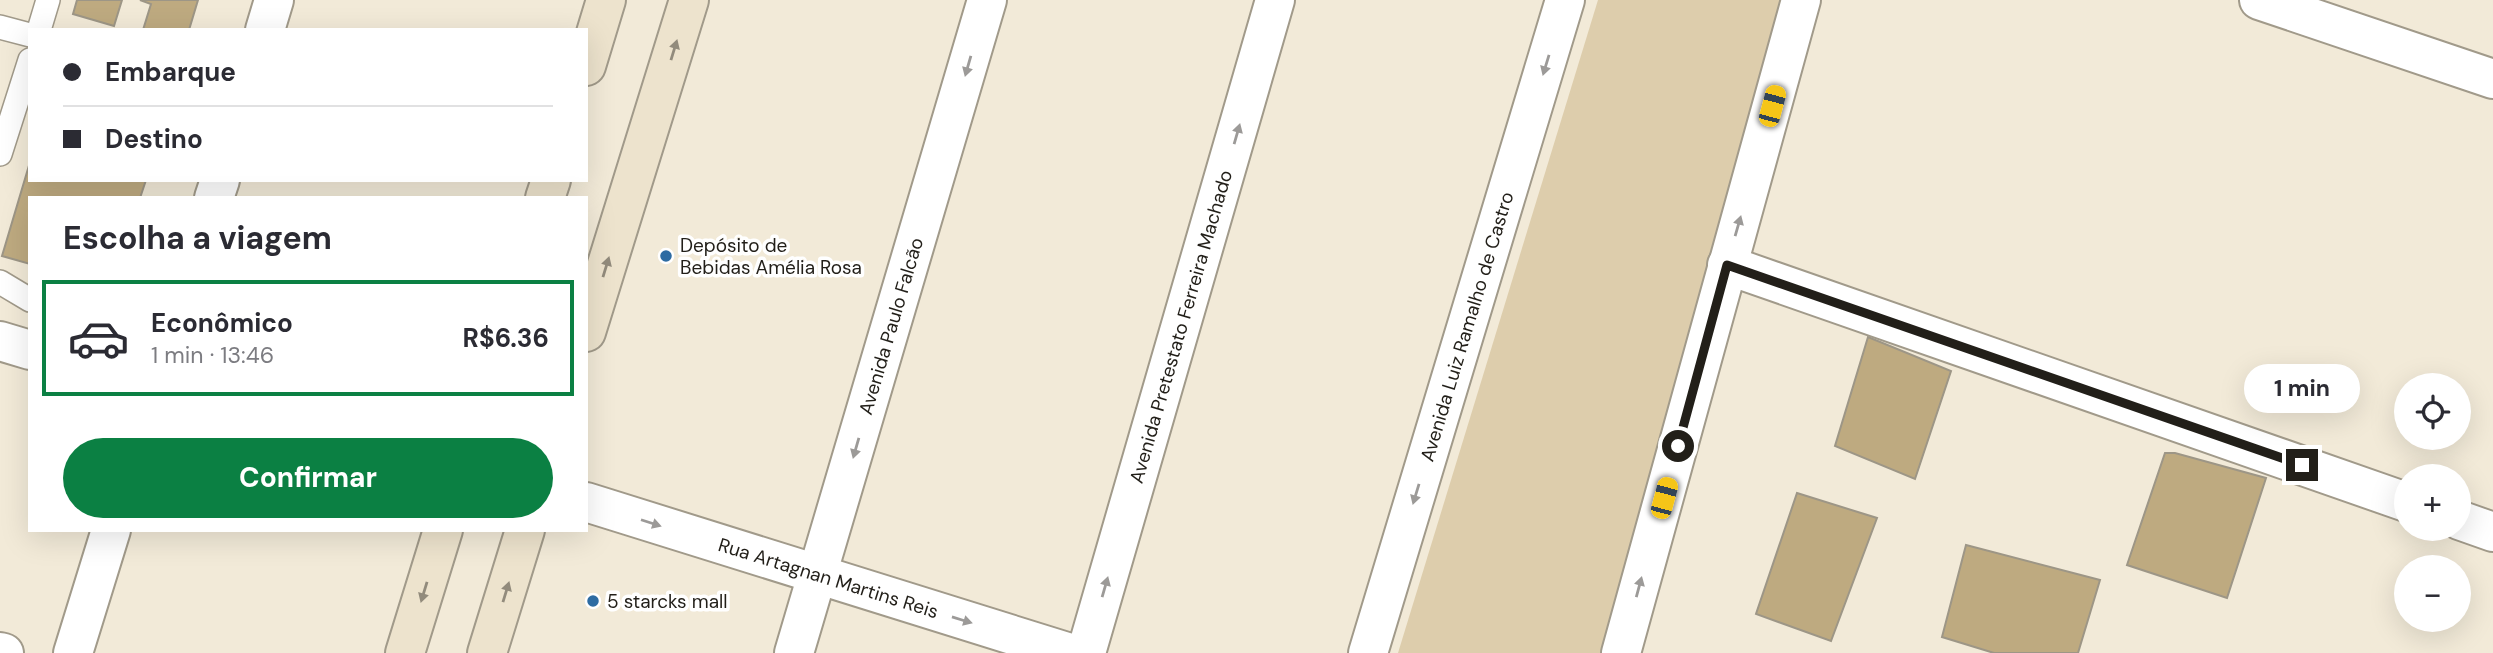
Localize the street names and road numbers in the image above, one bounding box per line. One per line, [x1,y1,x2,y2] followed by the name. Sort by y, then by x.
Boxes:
[1124,167,1238,486] street label: Avenida Pretestato Ferreira Machado
[1414,189,1519,465] street label: Avenida Luiz Ramalho de Castro
[853,234,929,418] street label: Avenida Paulo Falcão
[715,532,942,624] street label: Rua Artagnan Martins Reis

